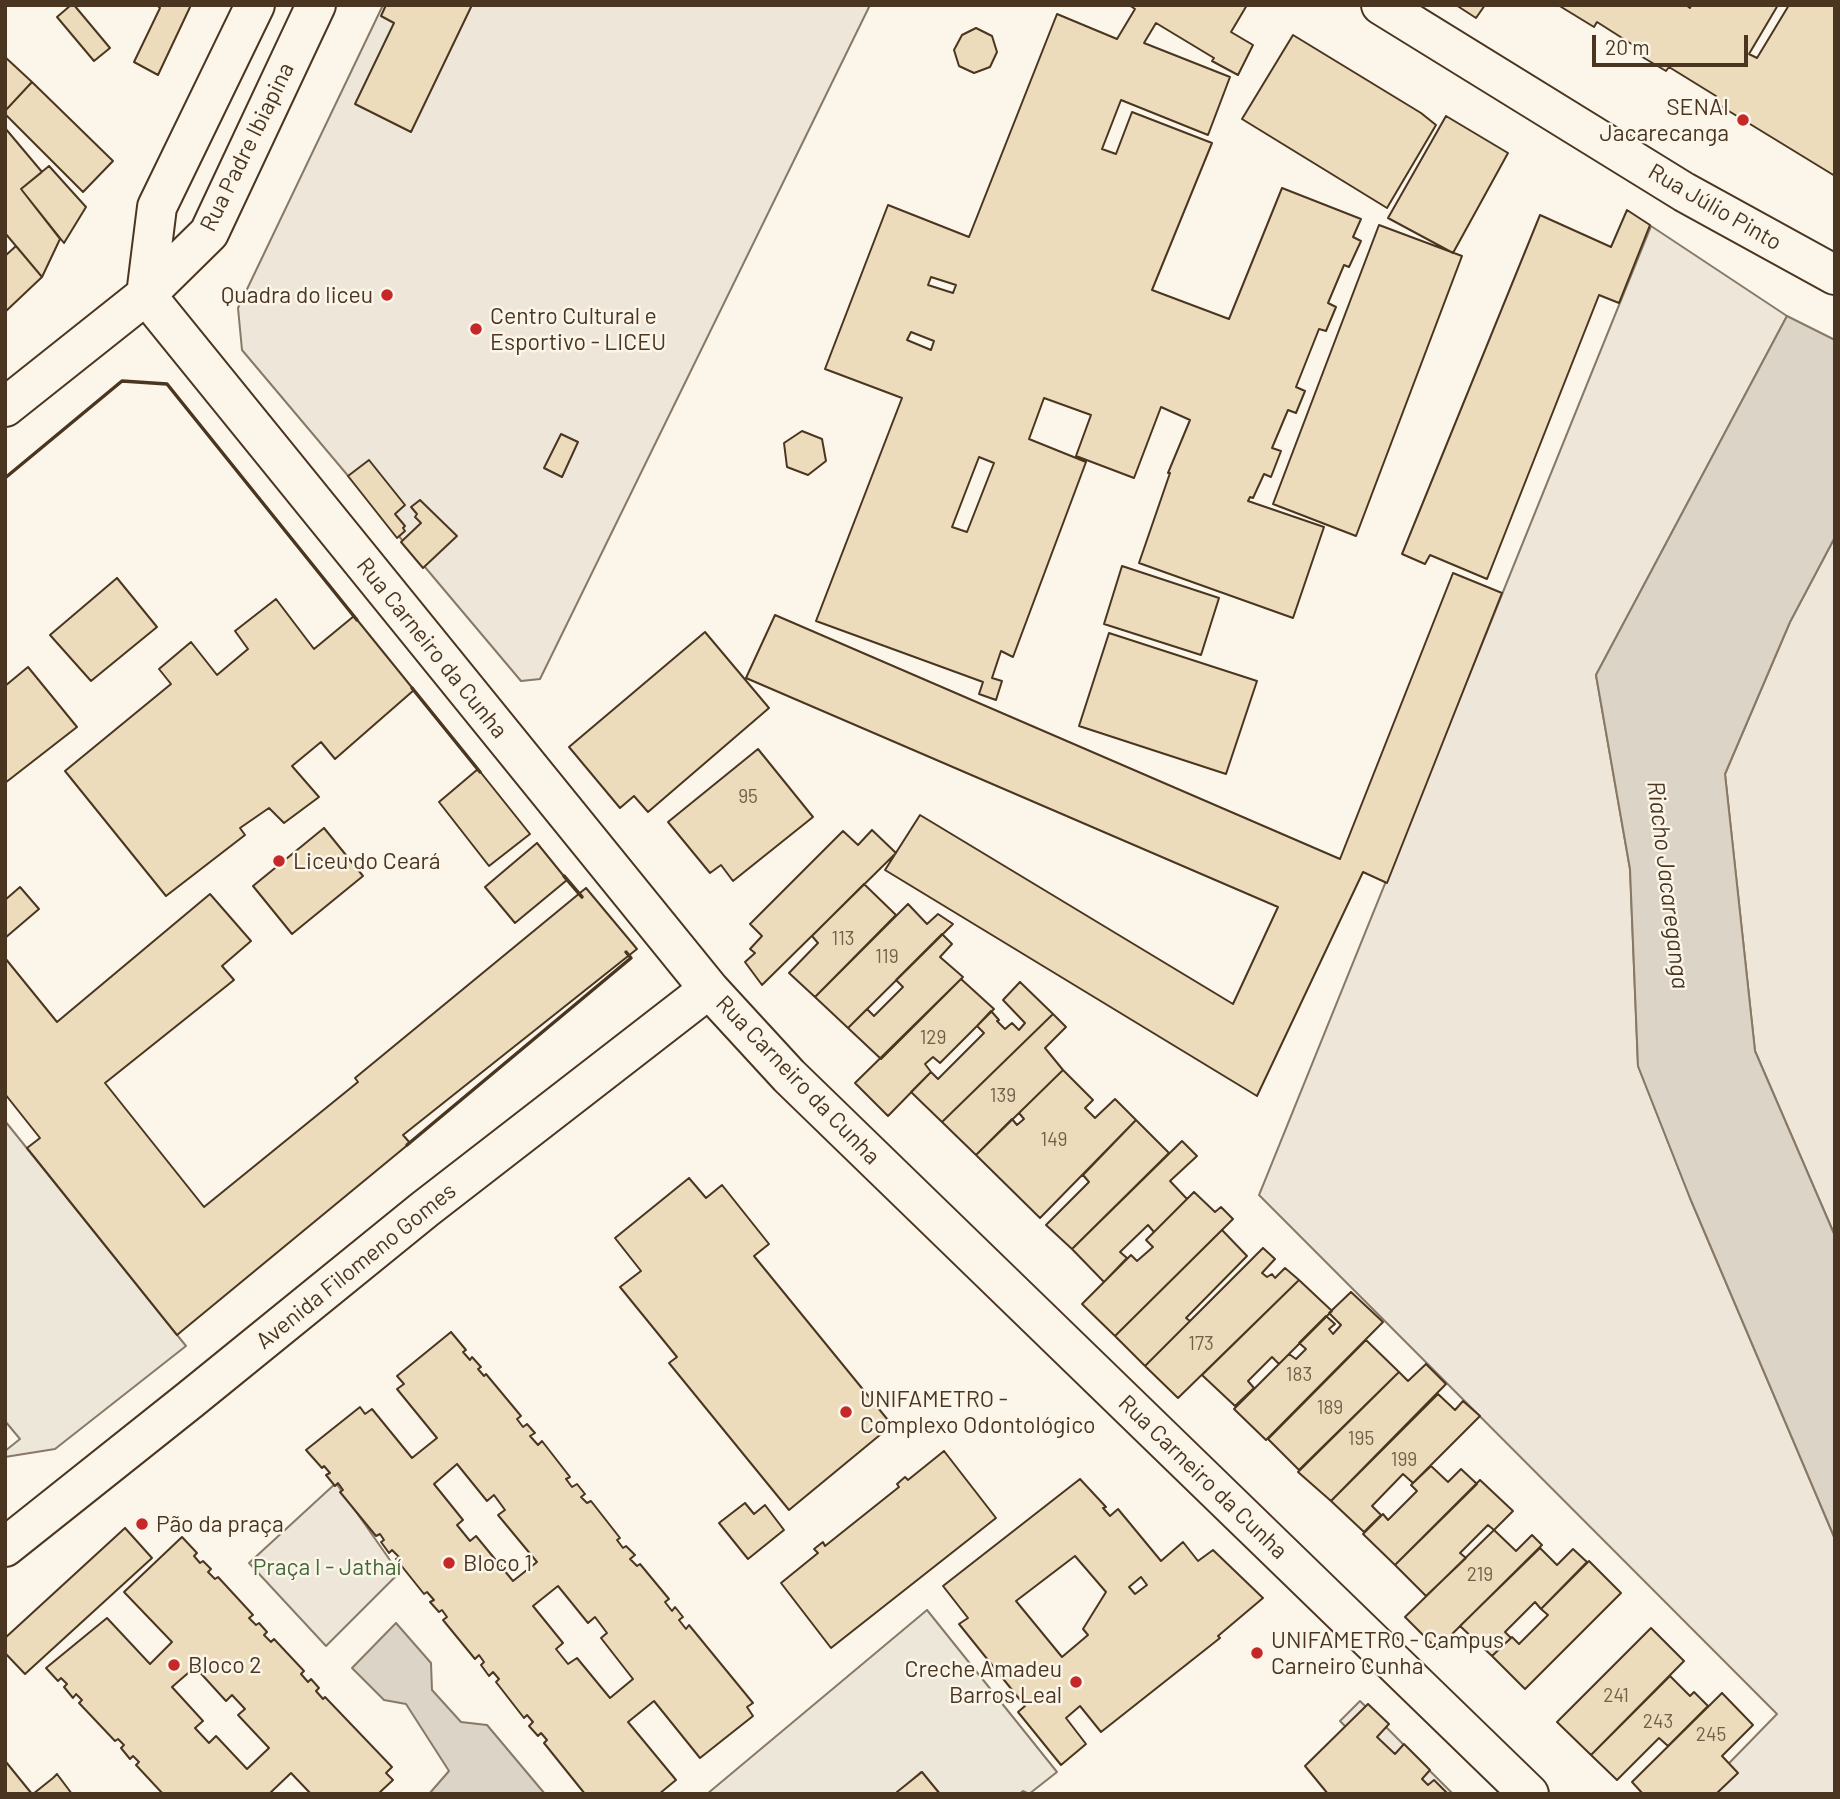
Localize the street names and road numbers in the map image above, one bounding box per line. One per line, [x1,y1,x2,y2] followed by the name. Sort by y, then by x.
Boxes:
[194,58,300,236] street label: Rua Padre Ibiapina
[1644,158,1786,256] street label: Rua Júlio Pinto
[351,552,513,744] street label: Rua Carneiro da Cunha
[710,990,886,1170] street label: Rua Carneiro da Cunha
[251,1177,461,1355] street label: Avenida Filomeno Gomes
[1113,1389,1293,1565] street label: Rua Carneiro da Cunha

